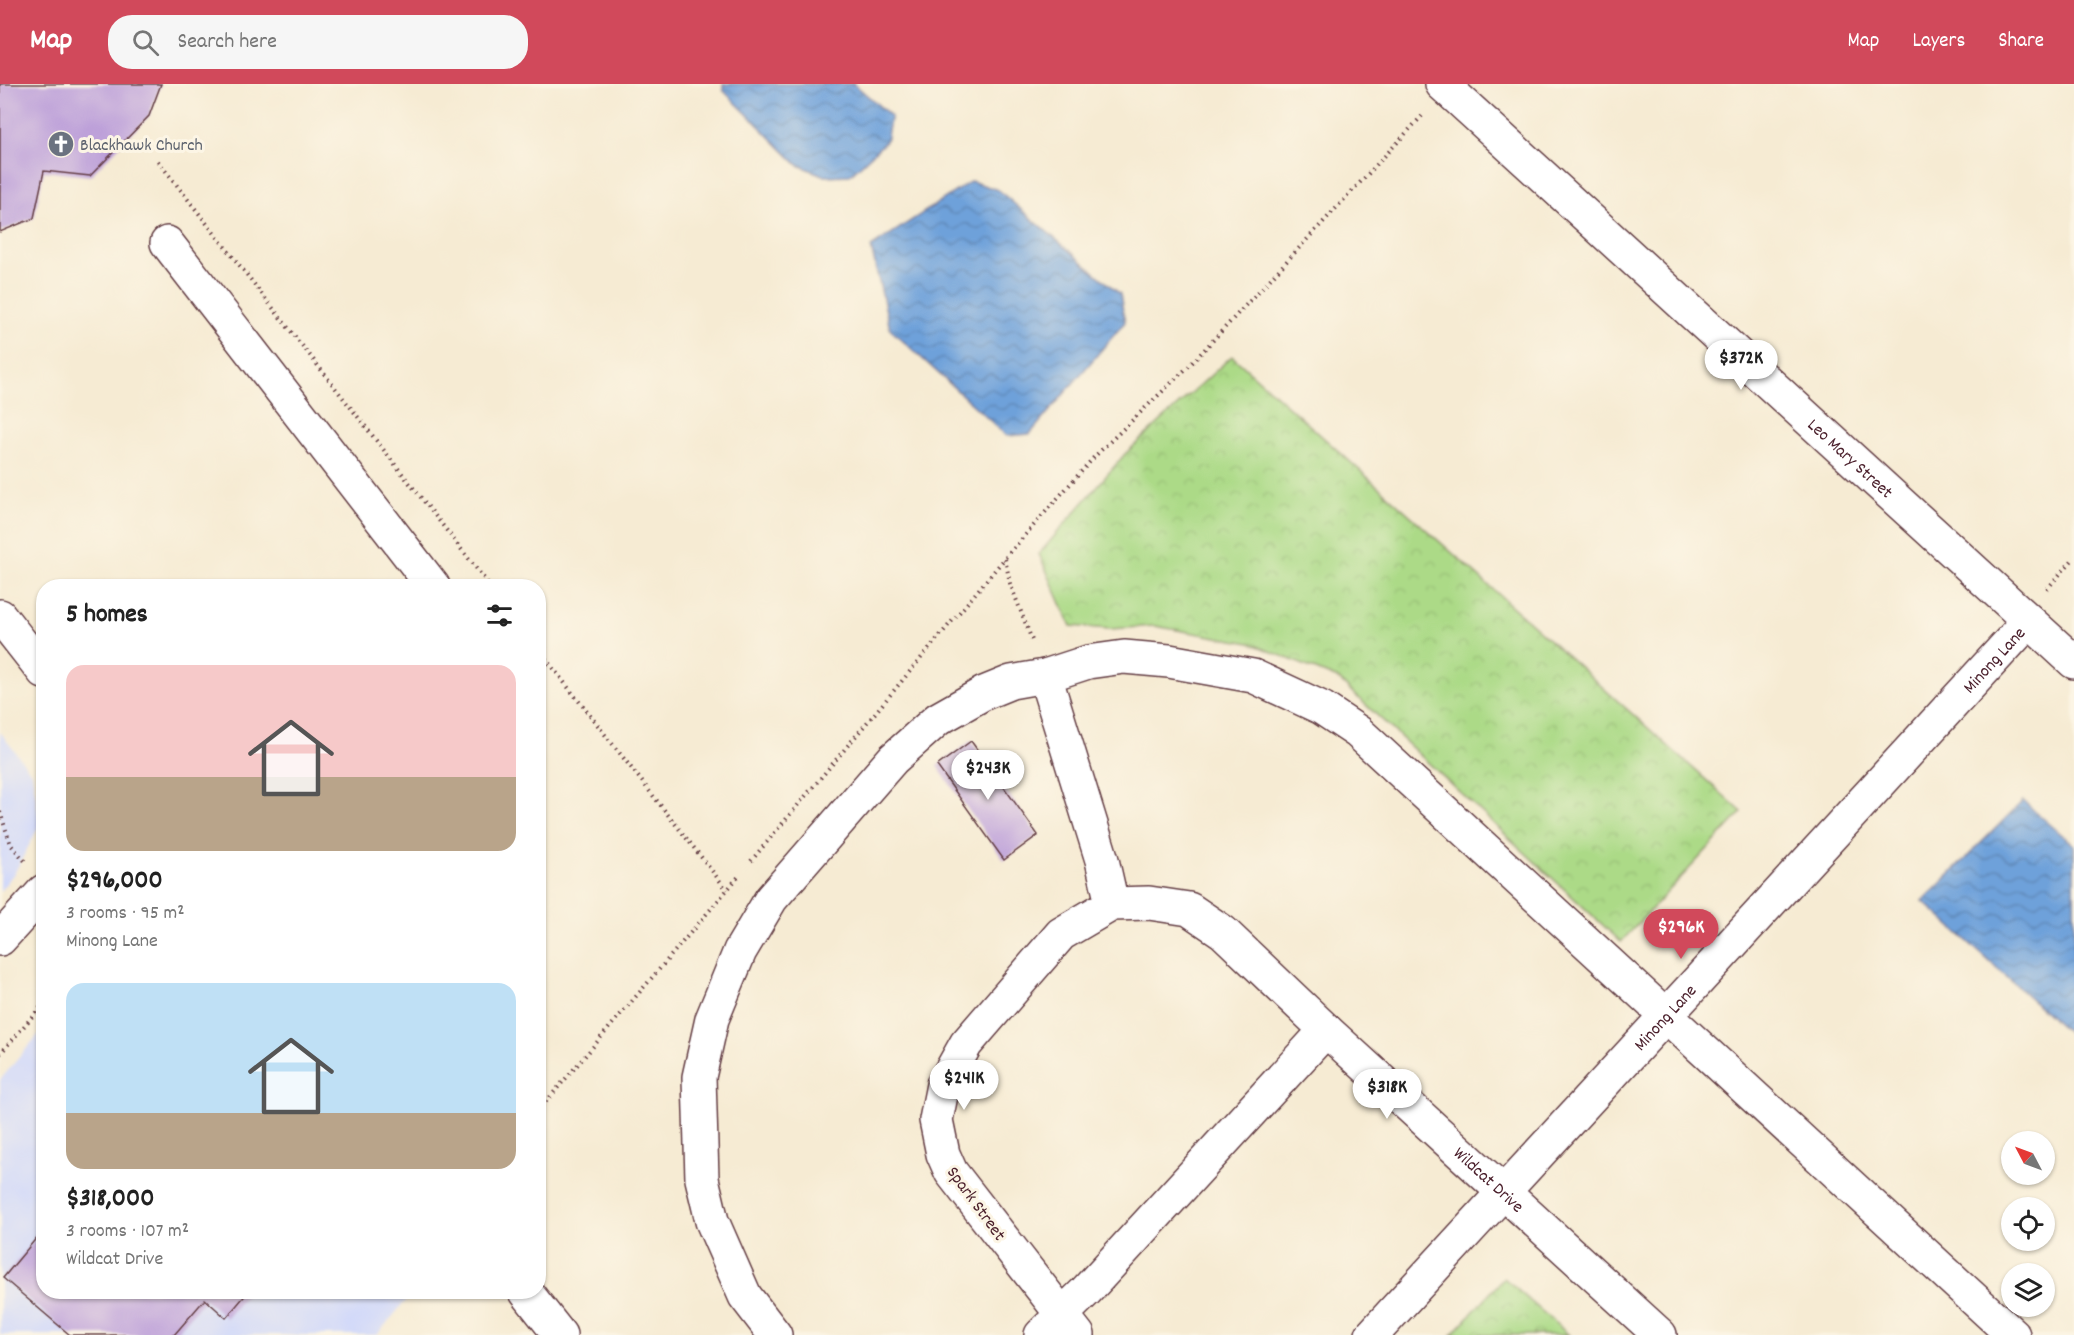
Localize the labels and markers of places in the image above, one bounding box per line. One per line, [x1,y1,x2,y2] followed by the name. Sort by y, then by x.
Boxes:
[46,129,76,159] church icon: Blackhawk Church
[80,134,203,159] place label: Blackhawk Church
[1699,340,1783,391] pin: $372K
[946,750,1030,801] pin: $243K
[1639,909,1723,960] pin: $296K
[922,1060,1006,1111] pin: $241K
[1345,1069,1429,1120] pin: $318K

